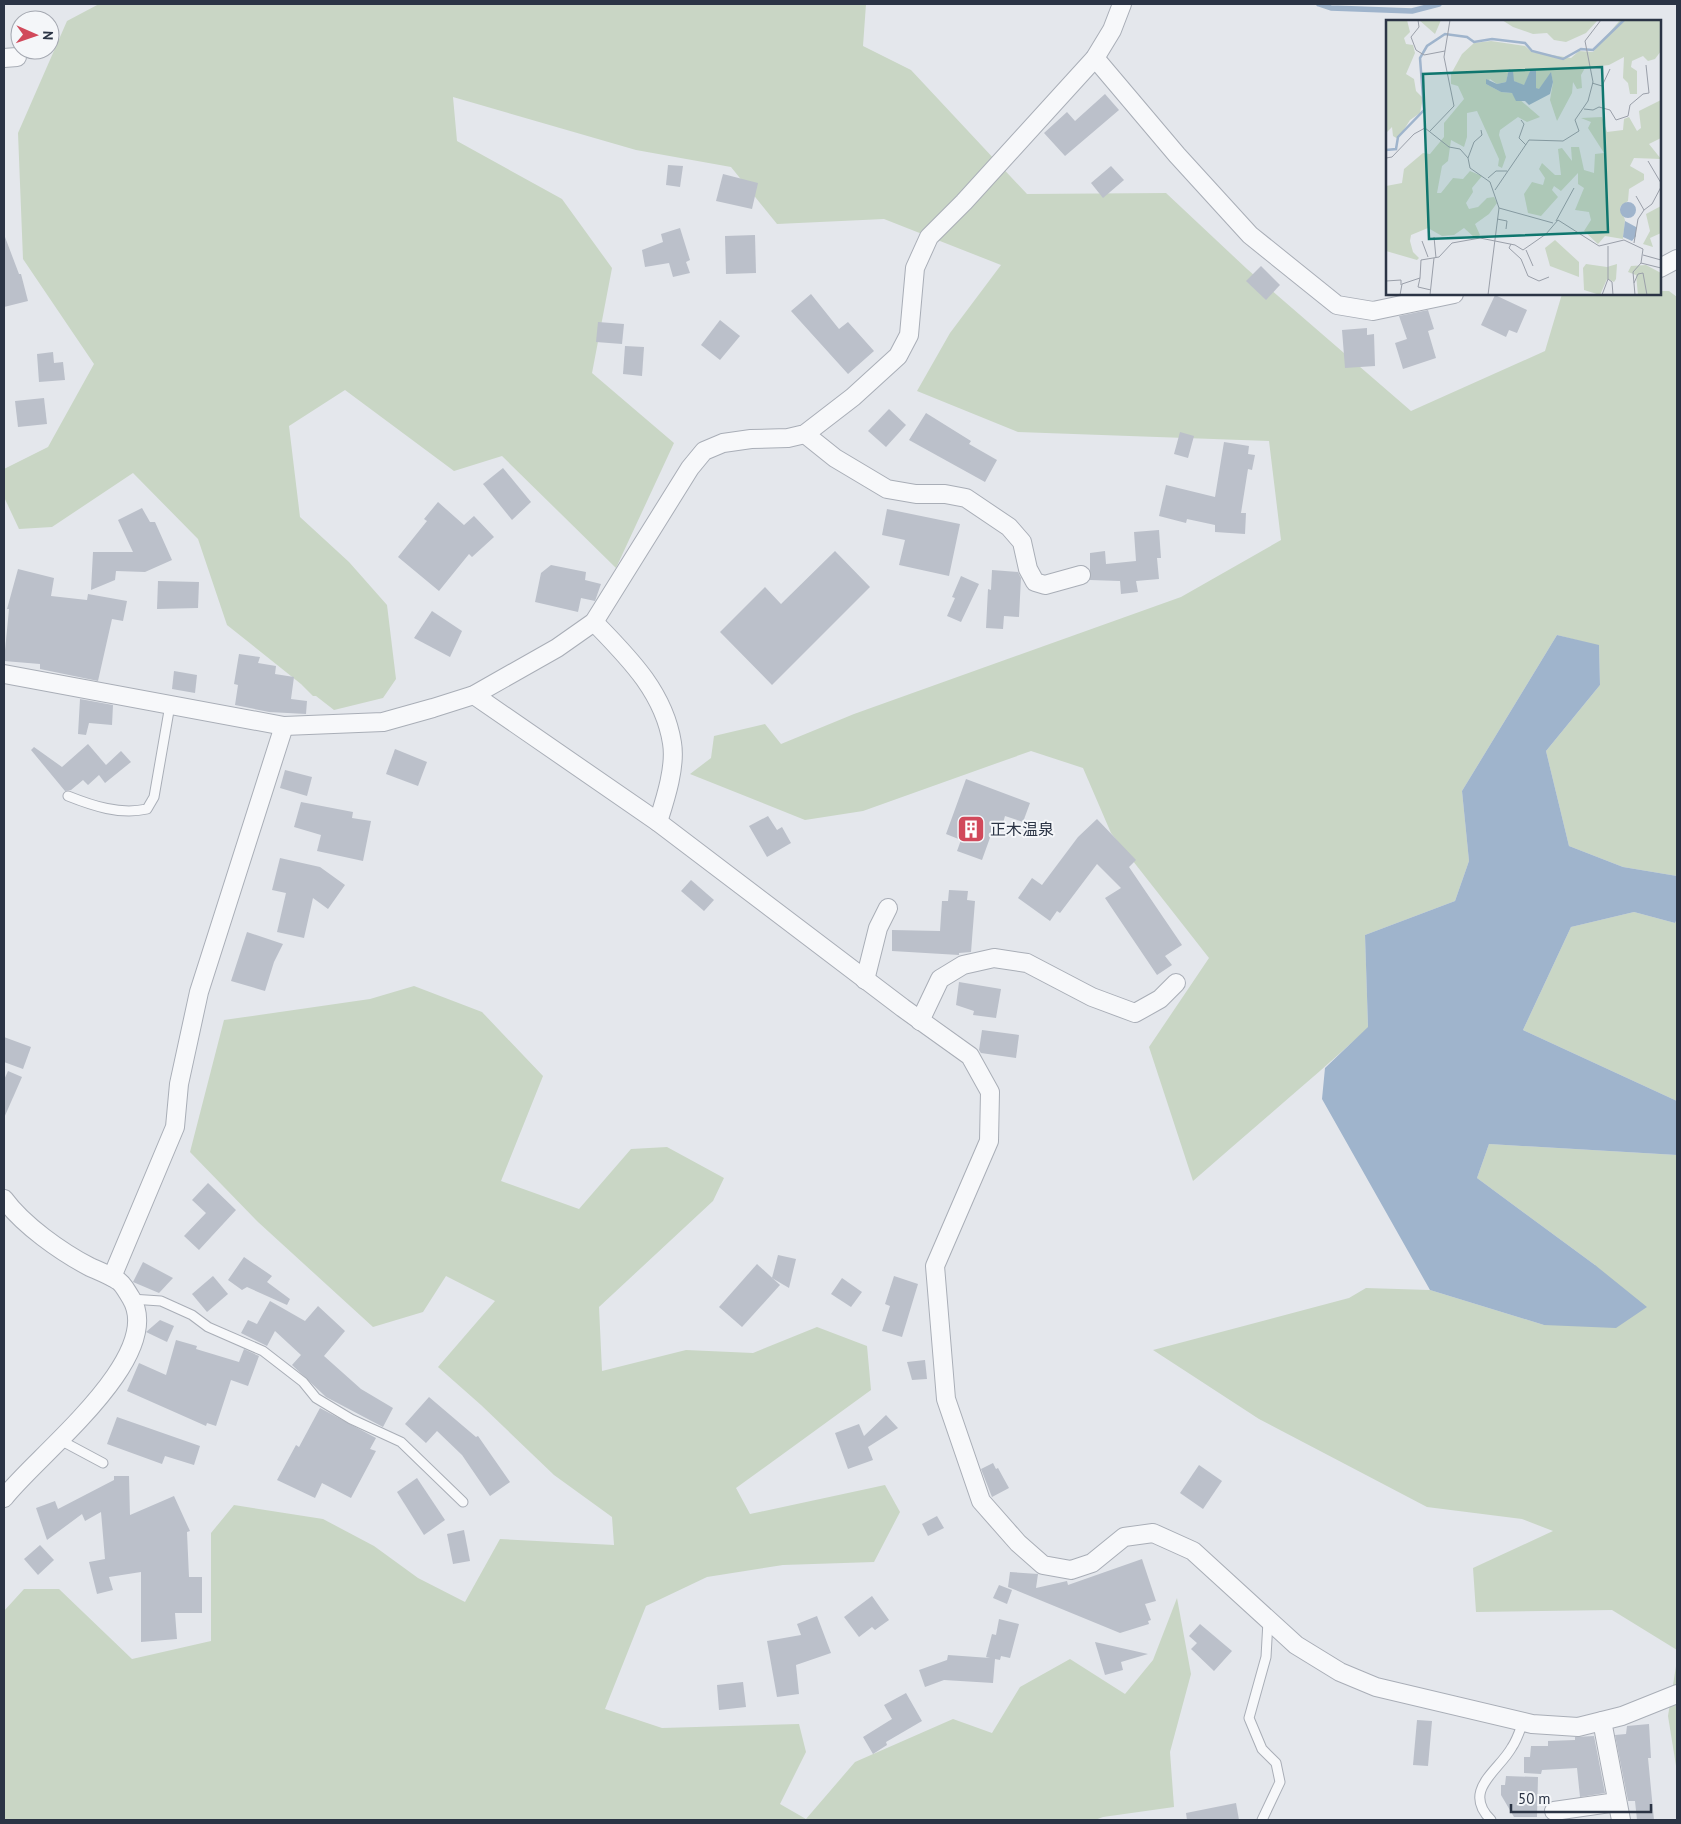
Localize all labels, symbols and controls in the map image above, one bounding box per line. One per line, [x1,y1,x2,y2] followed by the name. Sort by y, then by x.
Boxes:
[10,10,60,60] north arrow
[1386,20,1661,295] inset map
[39,31,57,40] text: N
[956,814,986,844] building icon: 正木温泉
[990,819,1054,839] place label: 正木温泉
[1511,1782,1651,1814] scale bar
[1518,1789,1551,1808] text: 50 m

